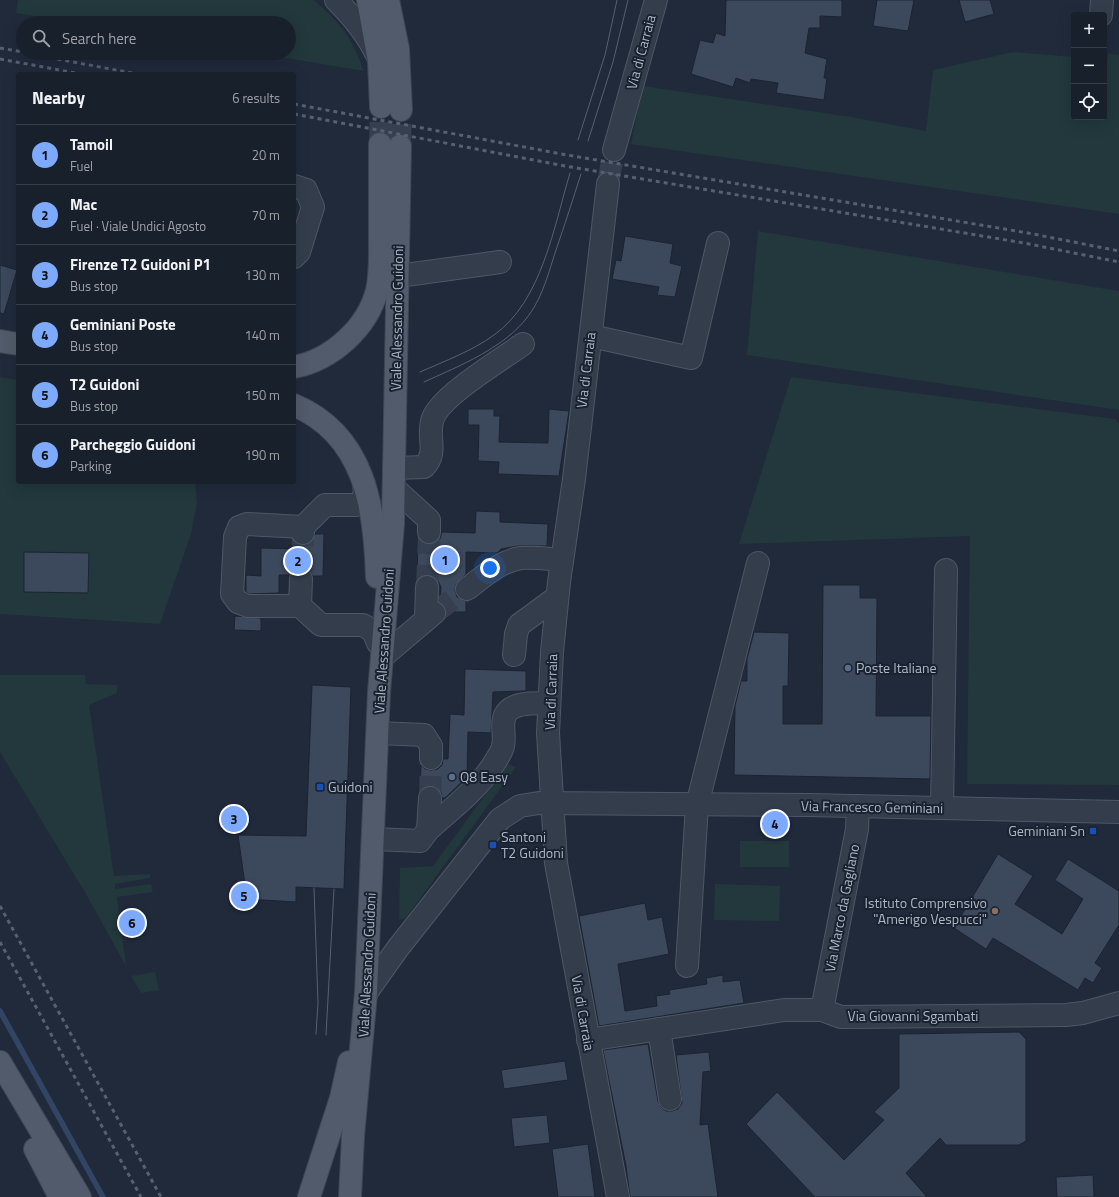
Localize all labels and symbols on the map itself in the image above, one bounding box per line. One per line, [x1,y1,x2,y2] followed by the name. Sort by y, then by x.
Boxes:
[621,12,661,91] street label: Via di Carraia
[385,245,408,391] street label: Viale Alessandro Guidoni
[570,331,601,409] street label: Via di Carraia
[432,545,458,575] pin: 1
[285,546,311,576] pin: 2
[480,558,500,578] your location
[368,568,399,714] street label: Viale Alessandro Guidoni
[539,653,562,730] street label: Via di Carraia
[856,657,937,678] place label: Poste Italiane
[843,663,853,673] marker: Poste Italiane
[460,766,508,787] place label: Q8 Easy
[447,772,457,782] marker: Q8 Easy
[328,776,373,797] place label: Guidoni
[315,782,325,792] marker: Guidoni
[801,795,943,818] street label: Via Francesco Geminiani
[221,804,247,834] pin: 3
[762,809,788,839] pin: 4
[1008,820,1085,841] place label: Geminiani Sn
[501,826,564,863] place label: Santoni T2 Guidoni
[1088,826,1098,836] marker: Geminiani Sn
[488,840,498,850] marker: Santoni T2 Guidoni
[819,842,864,974] street label: Via Marco da Gagliano
[231,881,257,911] pin: 5
[352,892,381,1038] street label: Viale Alessandro Guidoni
[865,892,987,929] place label: Istituto Comprensivo "Amerigo Vespucci"
[990,906,1000,916] marker: Istituto Comprensivo "Amerigo Vespucci"
[119,908,145,938] pin: 6
[567,974,600,1052] street label: Via di Carraia
[848,1005,978,1026] street label: Via Giovanni Sgambati

